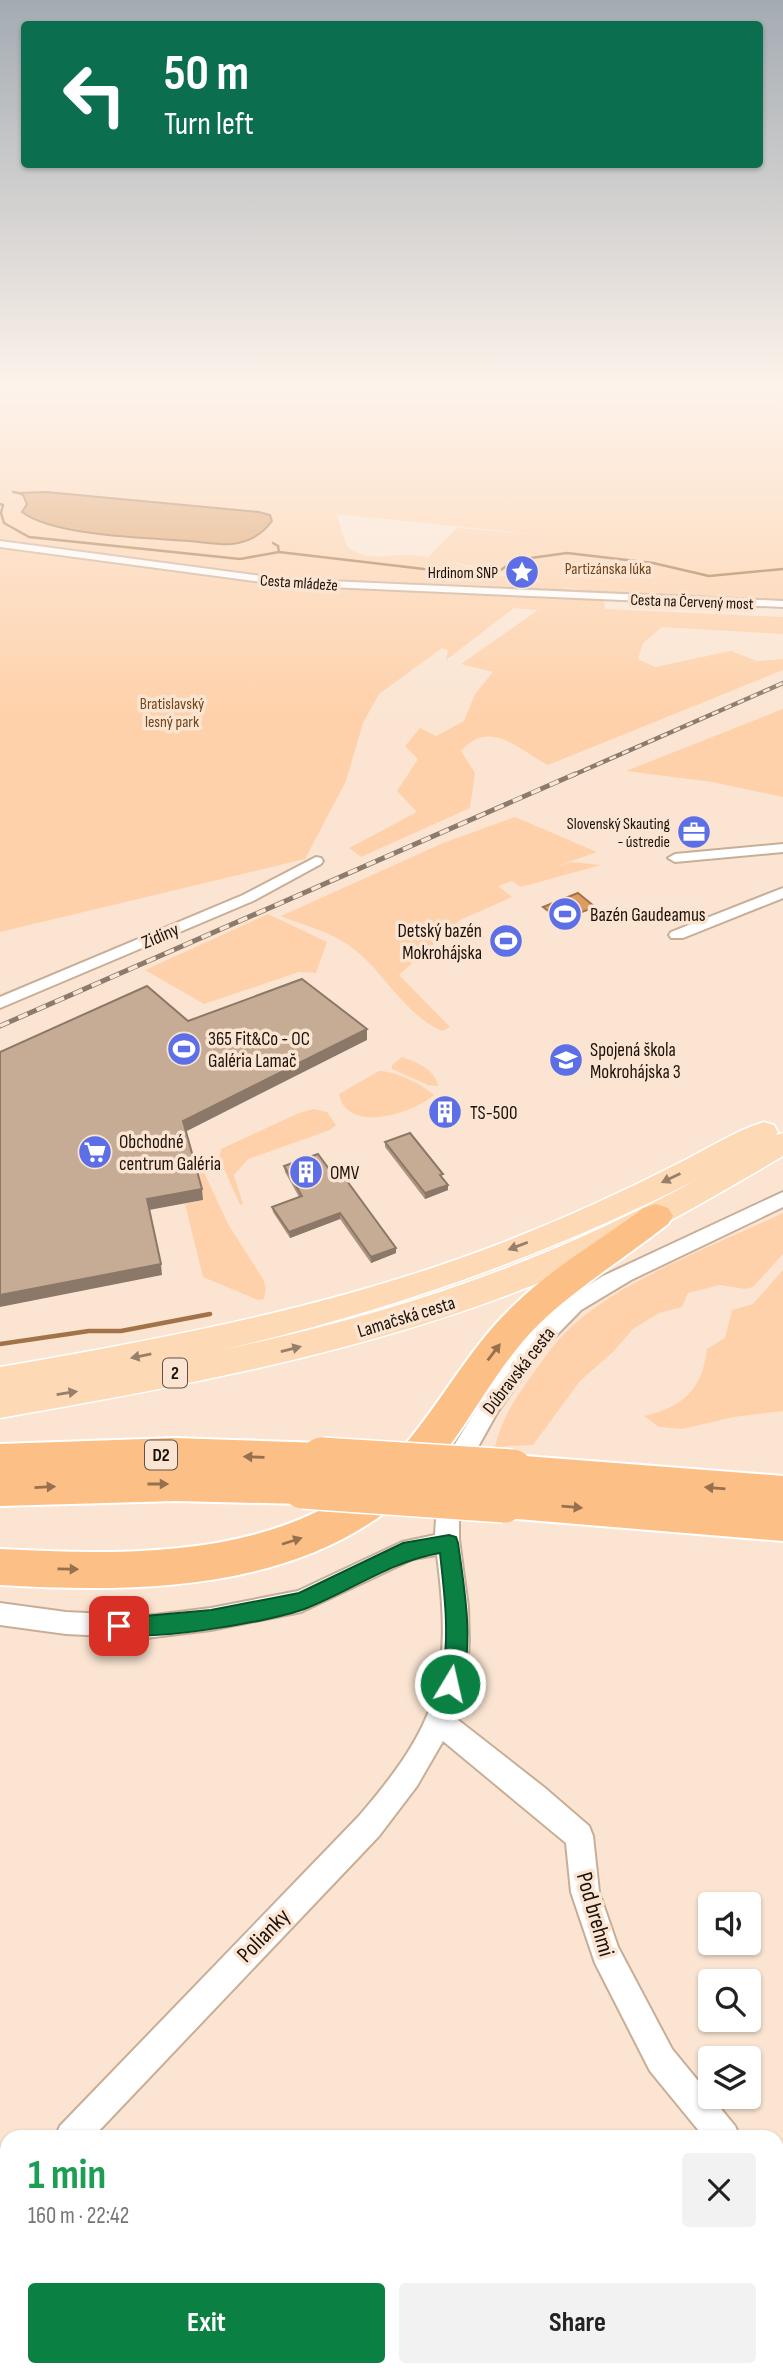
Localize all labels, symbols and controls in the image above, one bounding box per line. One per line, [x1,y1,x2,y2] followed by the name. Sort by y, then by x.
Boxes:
[164,45,249,104] text: 50 m
[49,49,140,140] icon: left
[164,105,254,144] text: Turn left
[503,553,541,591] place icon: Hrdinom SNP
[565,560,651,579] park label: Partizánska lúka
[428,564,498,583] place label: Hrdinom SNP
[259,571,338,596] street label: Cesta mládeže
[630,591,754,614] street label: Cesta na Červený most
[140,695,204,732] park label: Bratislavský lesný park
[675,813,713,851] office icon: Slovenský Skauting - ústredie
[567,815,670,852] place label: Slovenský Skauting - ústredie
[546,895,584,933] sports icon: Bazén Gaudeamus
[590,904,706,927] place label: Bazén Gaudeamus
[138,918,183,954] street label: Zidiny
[397,920,482,965] place label: Detský bazén Mokrohájska
[487,922,525,960] sports icon: Detský bazén Mokrohájska
[208,1028,310,1073] place label: 365 Fit&Co - OC Galéria Lamač
[165,1030,203,1068] sports icon: 365 Fit&Co - OC Galéria Lamač
[590,1039,681,1084] place label: Spojená škola Mokrohájska 3
[547,1041,585,1079] school or university icon: Spojená škola Mokrohájska 3
[426,1093,464,1131] building icon: TS-500
[470,1102,517,1125] place label: TS-500
[119,1131,221,1176] place label: Obchodné centrum Galéria
[76,1133,114,1171] supermarket icon: Obchodné centrum Galéria
[287,1153,325,1191] building icon: OMV
[330,1162,360,1185] place label: OMV
[661,1172,681,1184] one-way arrow
[507,1241,528,1252] one-way arrow
[355,1292,458,1343] street label: Lamačská cesta
[478,1323,560,1419] street label: Dúbravská cesta
[280,1343,302,1354] one-way arrow
[487,1343,501,1361] one-way arrow
[130,1350,152,1361] one-way arrow
[163,1358,187,1388] road number: 2
[56,1387,78,1398] one-way arrow
[145,1440,177,1470] road number: D2
[243,1451,265,1462] one-way arrow
[148,1478,170,1490] one-way arrow
[34,1481,56,1492] one-way arrow
[704,1482,726,1493] one-way arrow
[561,1502,583,1513] one-way arrow
[282,1535,303,1546] one-way arrow
[57,1563,79,1575] one-way arrow
[89,1596,149,1656] pin
[100,1607,138,1645] icon: arrive
[413,1647,487,1721] position arrow
[570,1869,620,1960] street label: Pod brehmi
[698,1892,761,2109] map controls
[698,1892,761,1955] button: sound
[231,1903,296,1969] street label: Polianky
[698,1969,761,2032] button: search
[698,2046,761,2109] button: layers
[28,2150,106,2201] text: 1 min
[682,2153,756,2227] button: close
[28,2202,129,2230] text: 160 m · 22:42
[28,2283,385,2363] button: Exit
[399,2283,756,2363] button: Share

